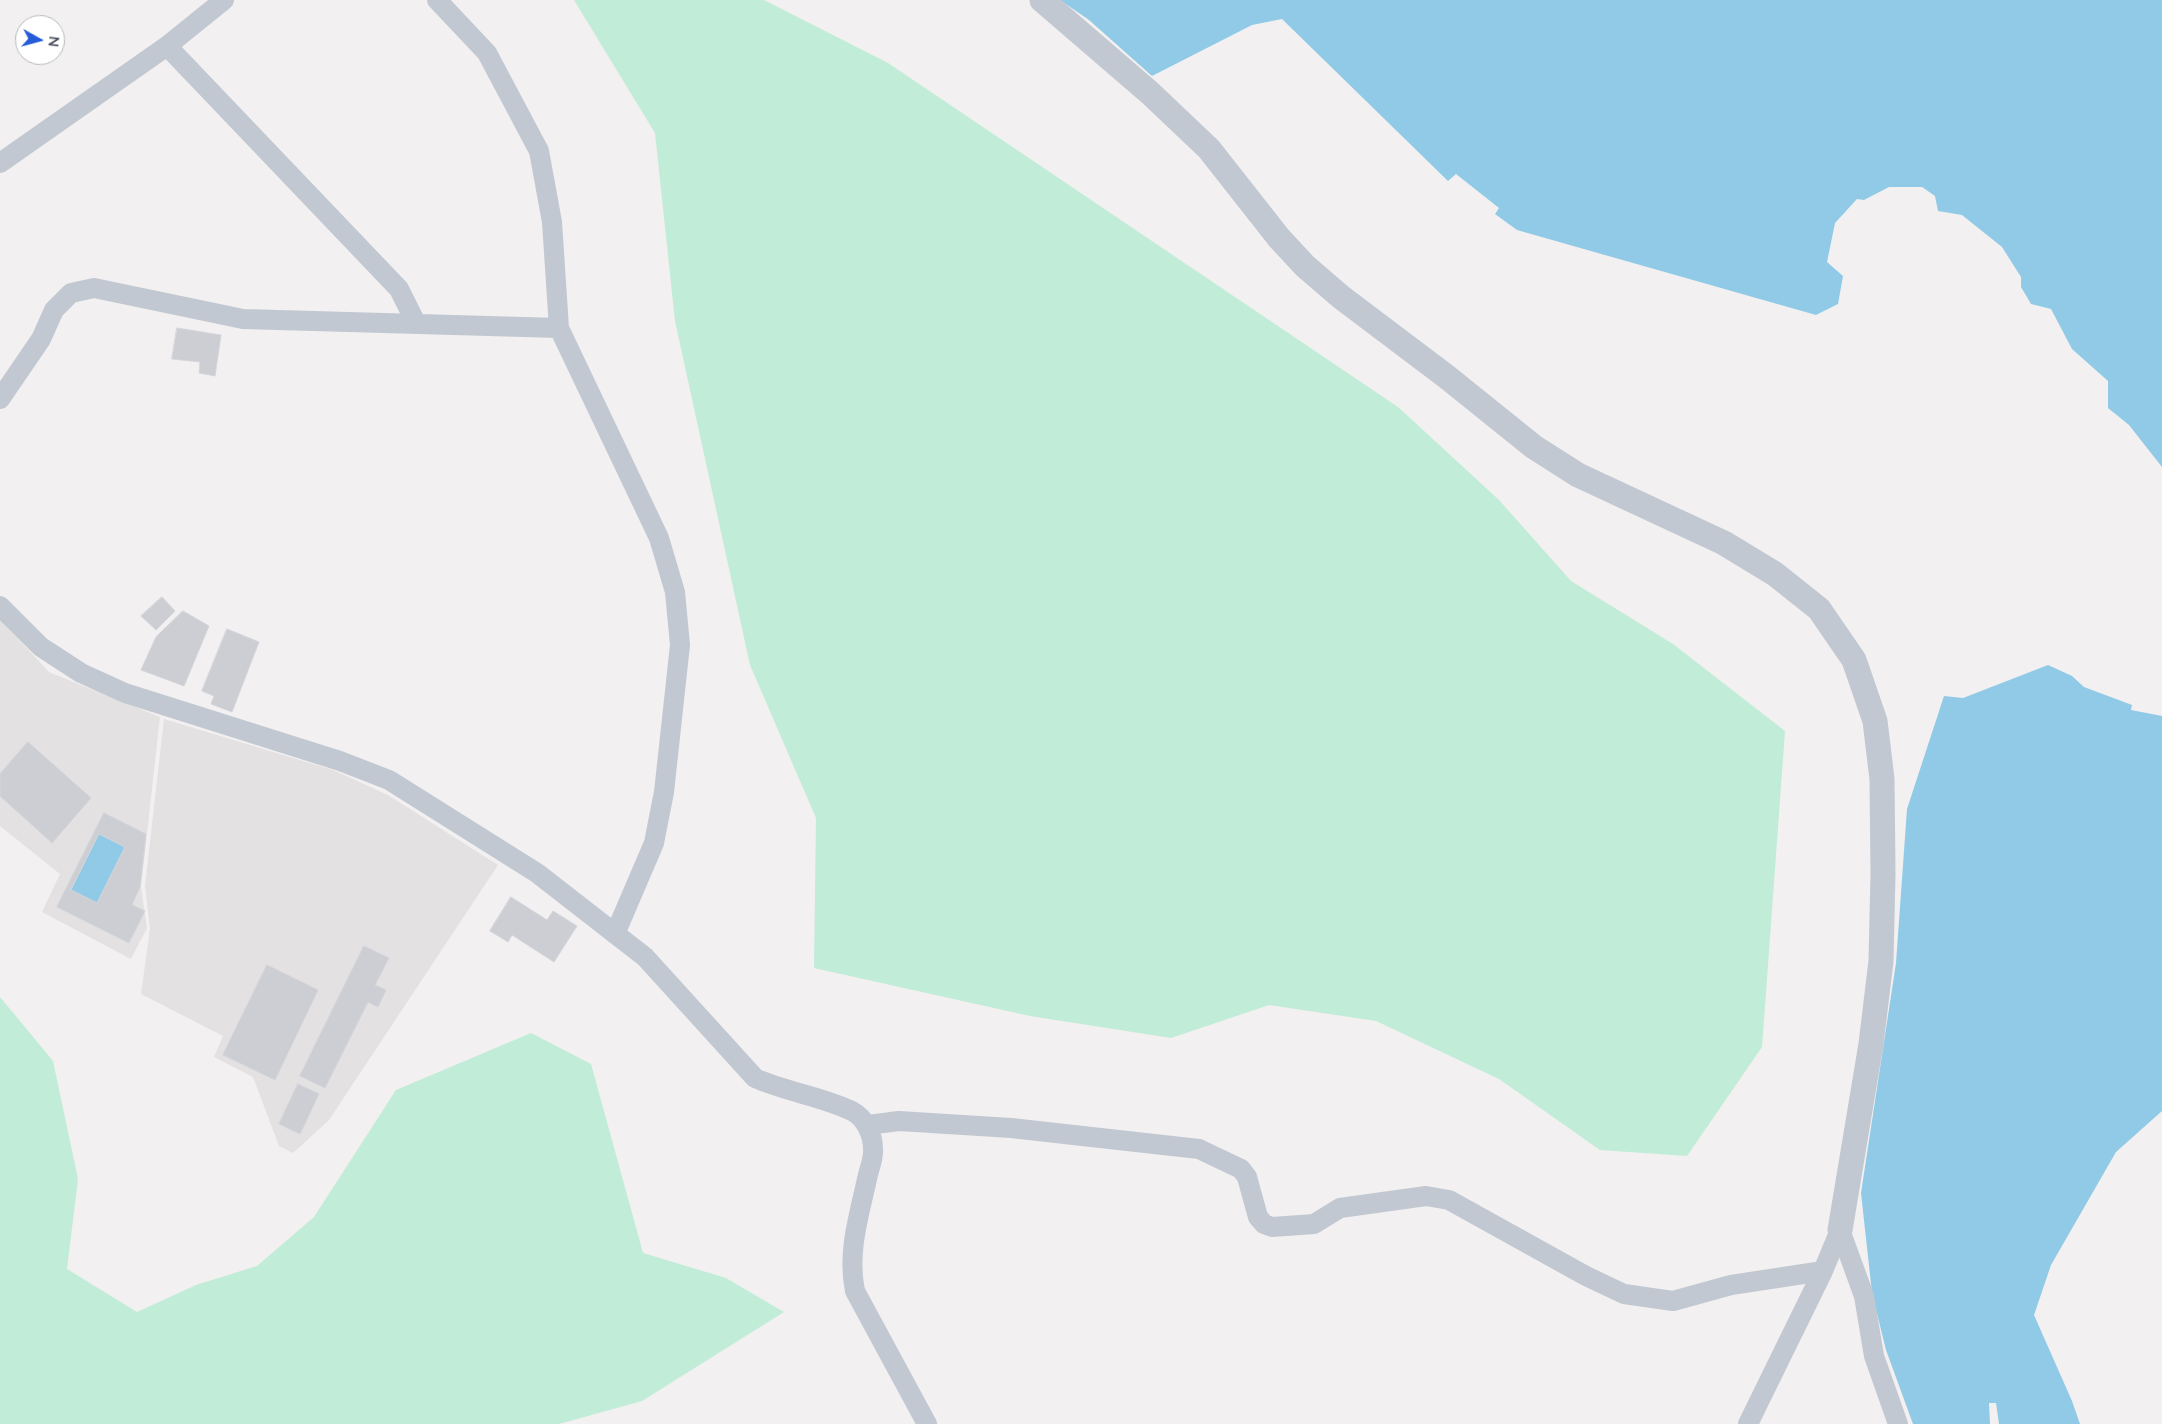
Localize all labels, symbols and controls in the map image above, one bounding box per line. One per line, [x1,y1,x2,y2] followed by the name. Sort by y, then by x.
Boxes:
[15,15,65,65] north arrow
[45,35,63,48] text: N

